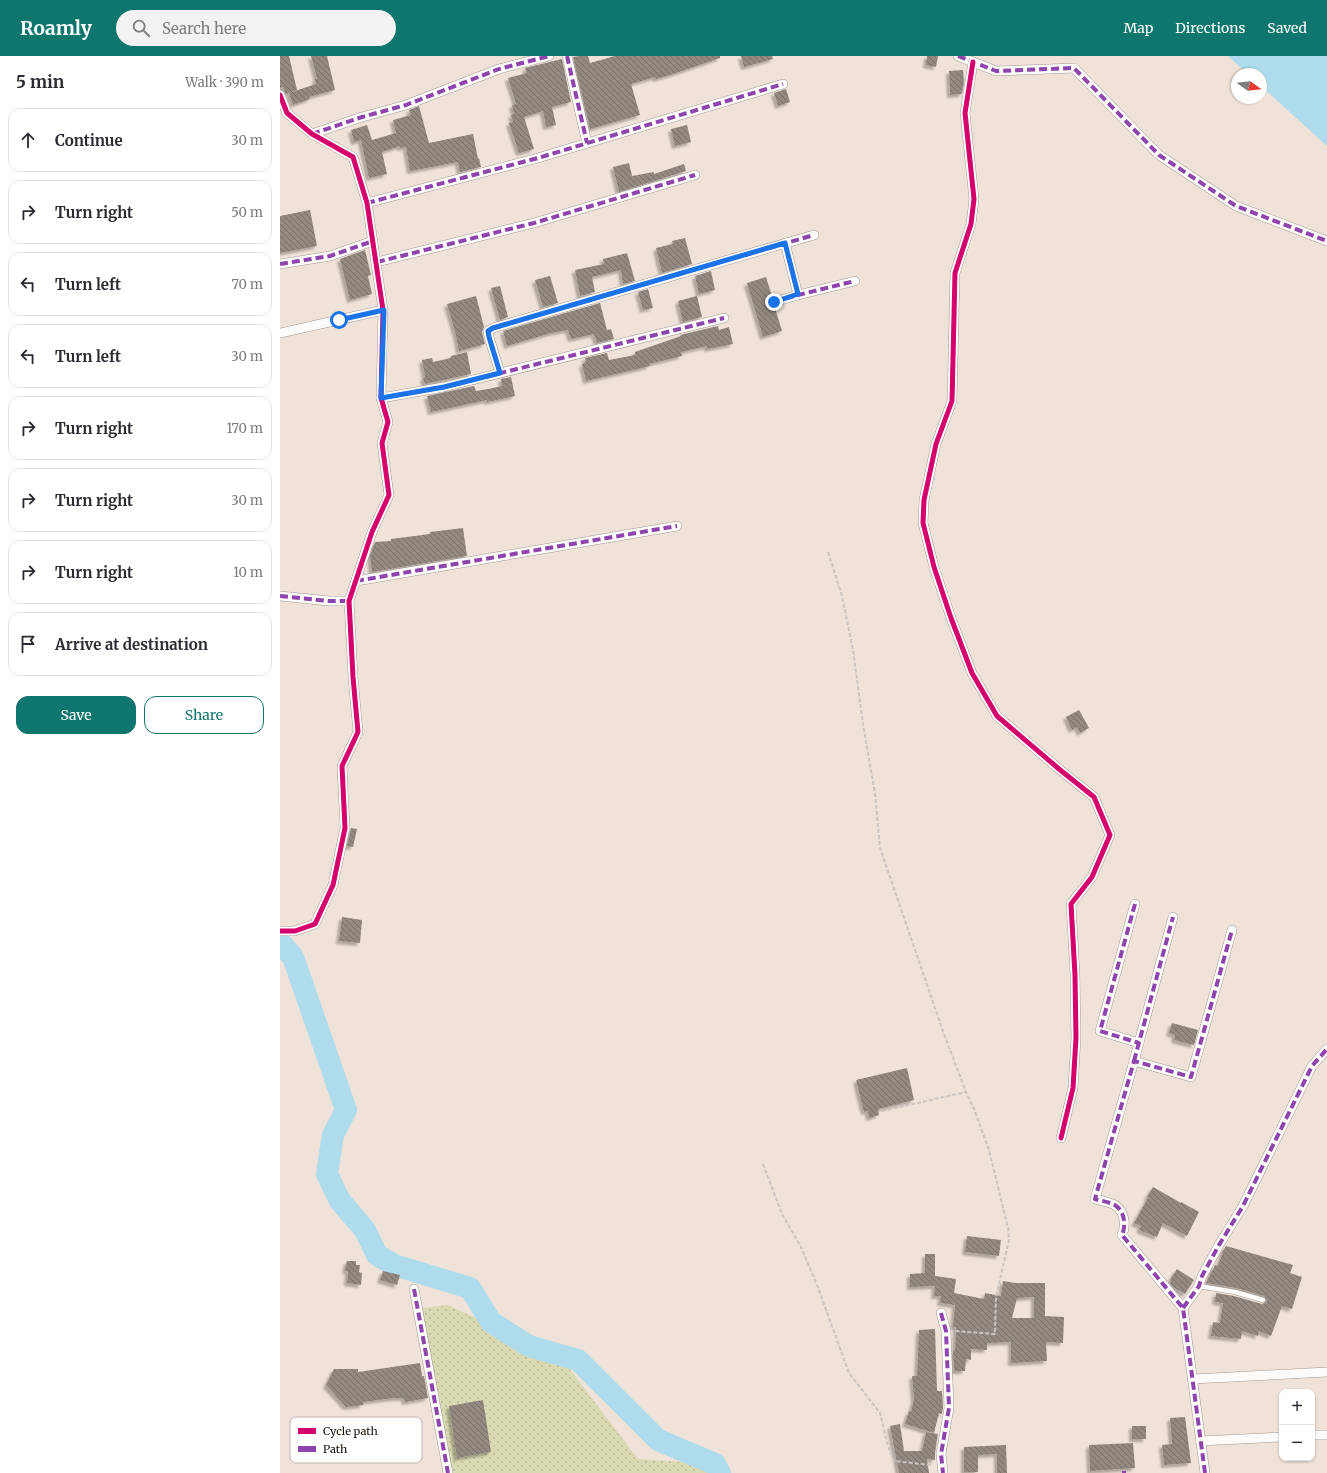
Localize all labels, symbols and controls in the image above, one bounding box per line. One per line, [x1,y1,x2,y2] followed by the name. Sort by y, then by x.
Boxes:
[116,10,396,46] search box
[20,16,92,40] text: Roamly
[130,17,152,39] icon: search
[162,19,246,38] text: Search here
[1123,19,1153,37] text: Map
[1175,19,1245,37] text: Directions
[1267,19,1307,37] text: Saved
[1231,68,1267,104] north arrow
[16,71,64,93] text: 5 min
[185,74,264,91] text: Walk · 390 m
[17,129,39,151] icon: ahead
[55,131,123,150] text: Continue
[231,132,263,149] text: 30 m
[17,201,39,223] icon: right
[55,203,133,222] text: Turn right
[231,204,263,221] text: 50 m
[17,273,39,295] icon: left
[55,275,121,294] text: Turn left
[232,276,263,293] text: 70 m
[765,293,783,311] route end
[330,311,348,329] route start
[17,345,39,367] icon: left
[55,347,121,366] text: Turn left
[231,348,263,365] text: 30 m
[17,417,39,439] icon: right
[55,419,133,438] text: Turn right
[226,420,263,437] text: 170 m
[17,489,39,511] icon: right
[55,491,133,510] text: Turn right
[231,492,263,509] text: 30 m
[17,561,39,583] icon: right
[55,563,133,582] text: Turn right
[233,564,263,581] text: 10 m
[17,633,39,655] icon: arrive
[55,635,208,654] text: Arrive at destination
[16,696,136,734] button: Save
[144,696,264,734] button: Share
[1279,1389,1315,1461] map controls
[1279,1389,1315,1425] button: +
[290,1417,422,1463] legend
[323,1424,378,1438] text: Cycle path
[1279,1425,1315,1461] button: −
[323,1442,348,1456] text: Path

